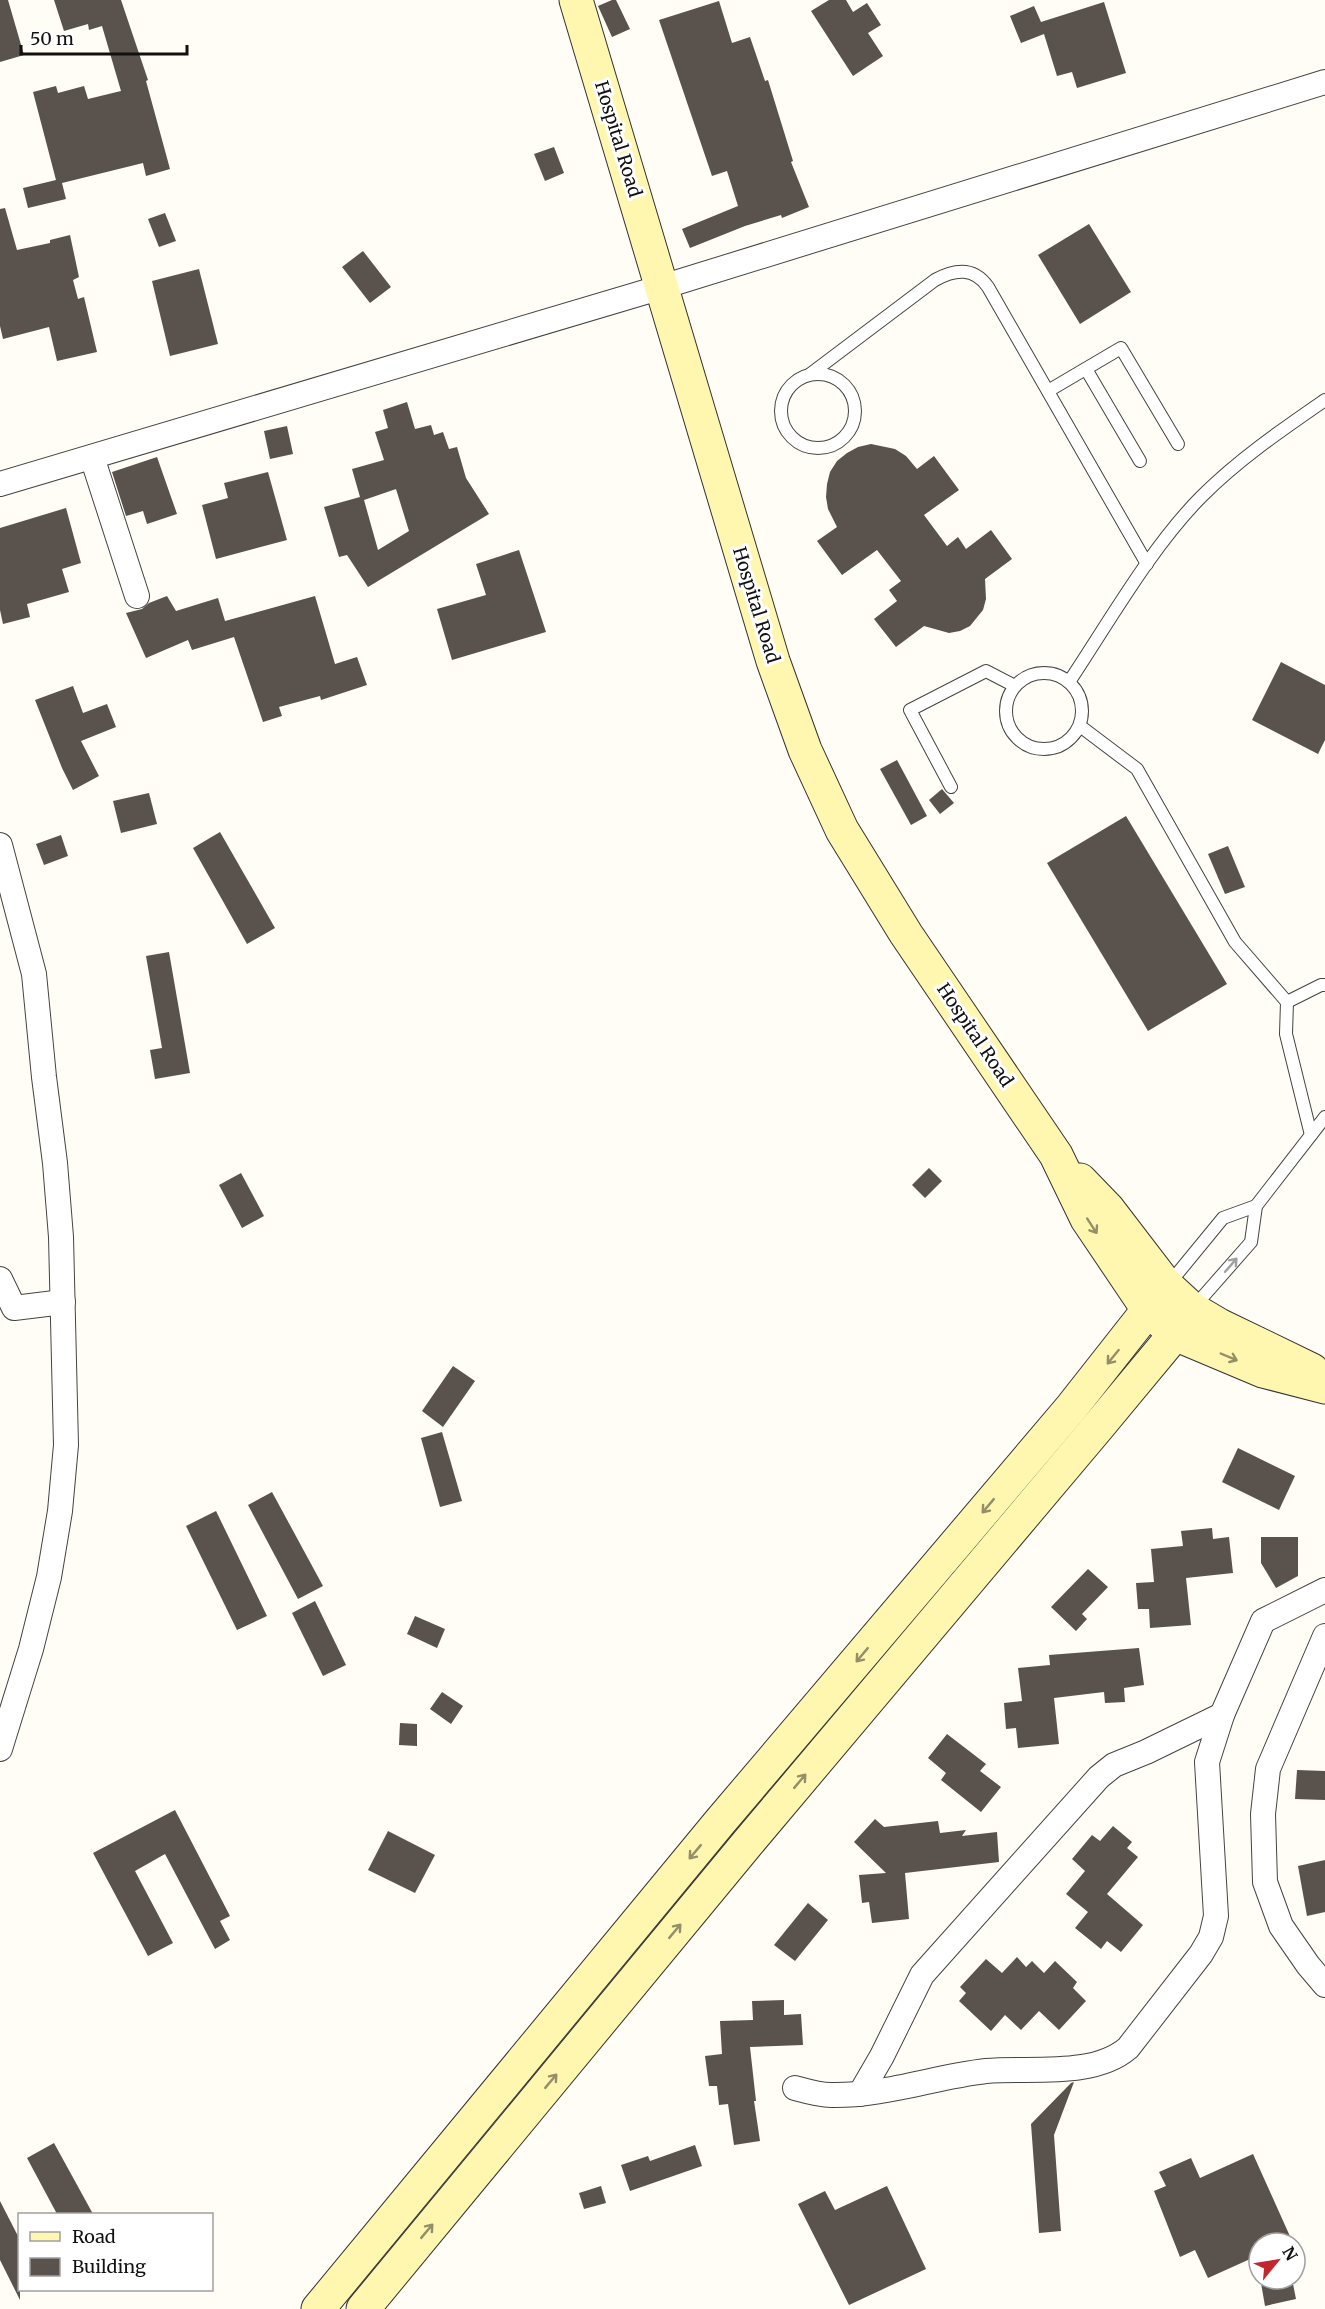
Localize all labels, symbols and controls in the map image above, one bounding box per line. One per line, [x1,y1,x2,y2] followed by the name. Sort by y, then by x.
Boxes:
[21,18,188,56] scale bar
[30,27,74,50] text: 50 m
[590,78,647,200] street label: Hospital Road
[728,544,785,666] street label: Hospital Road
[932,978,1019,1091] street label: Hospital Road
[1086,1217,1098,1234] one-way arrow
[1224,1257,1237,1273] one-way arrow
[1106,1348,1119,1364] one-way arrow
[1219,1352,1237,1363] one-way arrow
[981,1498,995,1513] one-way arrow
[855,1647,868,1663] one-way arrow
[793,1774,807,1789] one-way arrow
[688,1844,702,1859] one-way arrow
[668,1924,682,1939] one-way arrow
[544,2074,558,2089] one-way arrow
[18,2213,213,2291] legend
[420,2223,433,2239] one-way arrow
[72,2225,116,2248] text: Road
[1247,2231,1307,2291] north arrow
[1278,2243,1302,2264] text: N
[72,2255,146,2278] text: Building

